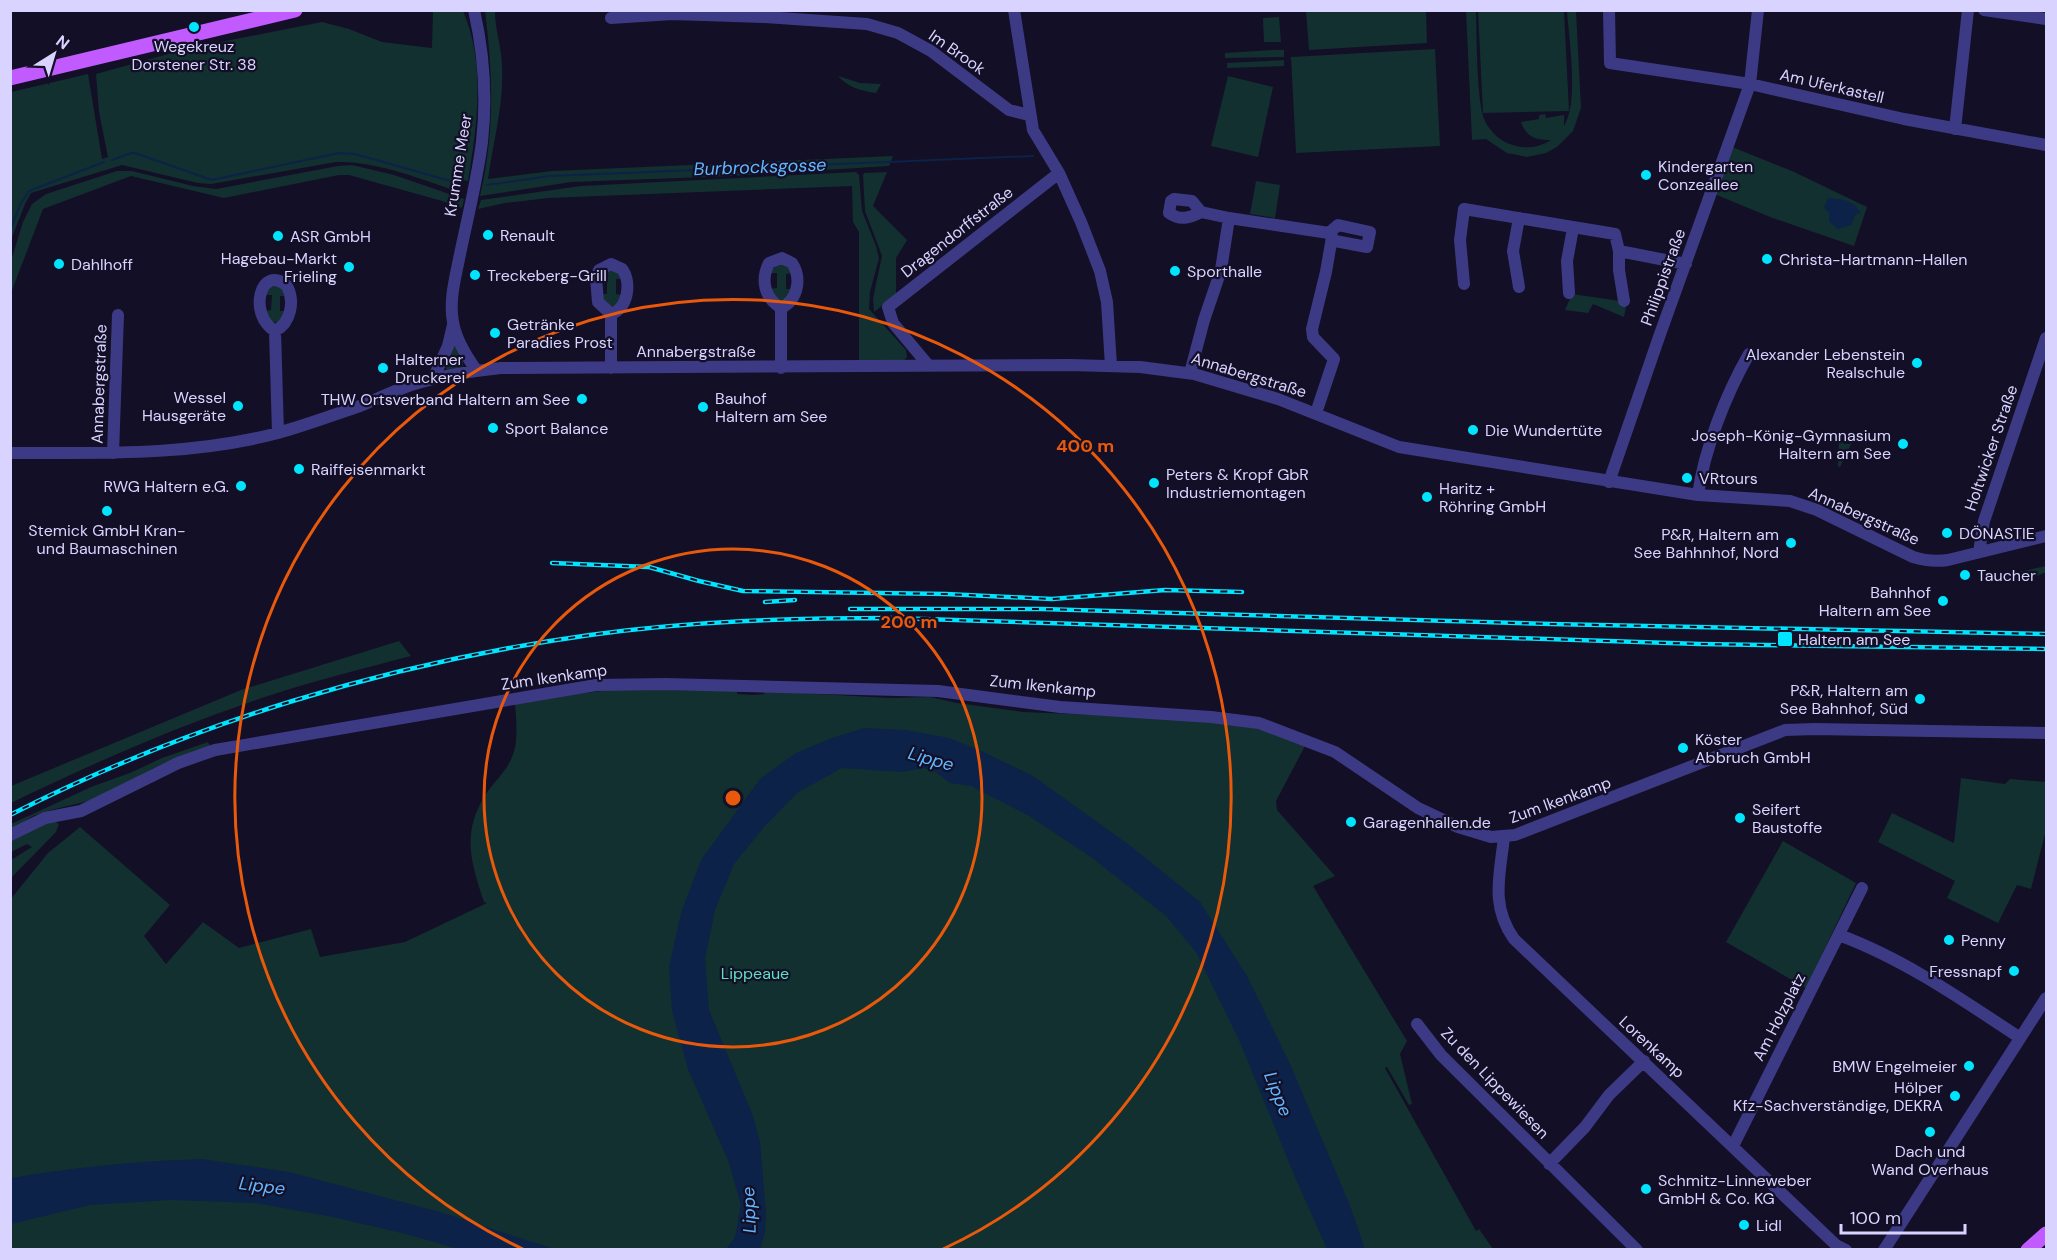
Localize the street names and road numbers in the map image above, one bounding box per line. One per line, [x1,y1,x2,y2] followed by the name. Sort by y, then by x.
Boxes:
[925,25,989,79] street label: Im Brook
[1778,64,1886,108] street label: Am Uferkastell
[440,112,477,218] street label: Krumme Meer
[897,182,1017,282] street label: Dragendorffstraße
[1636,226,1690,328] street label: Philippistraße
[86,324,112,444] street label: Annabergstraße
[636,341,756,362] street label: Annabergstraße
[1189,347,1309,403] street label: Annabergstraße
[1960,382,2022,514] street label: Holtwicker Straße
[1805,482,1923,550] street label: Annabergstraße
[500,659,608,695] street label: Zum Ikenkamp
[989,670,1097,702] street label: Zum Ikenkamp
[1506,772,1614,828] street label: Zum Ikenkamp
[1748,969,1810,1065] street label: Am Holzplatz
[1615,1011,1689,1083] street label: Lorenkamp
[1436,1023,1554,1143] street label: Zu den Lippewiesen

